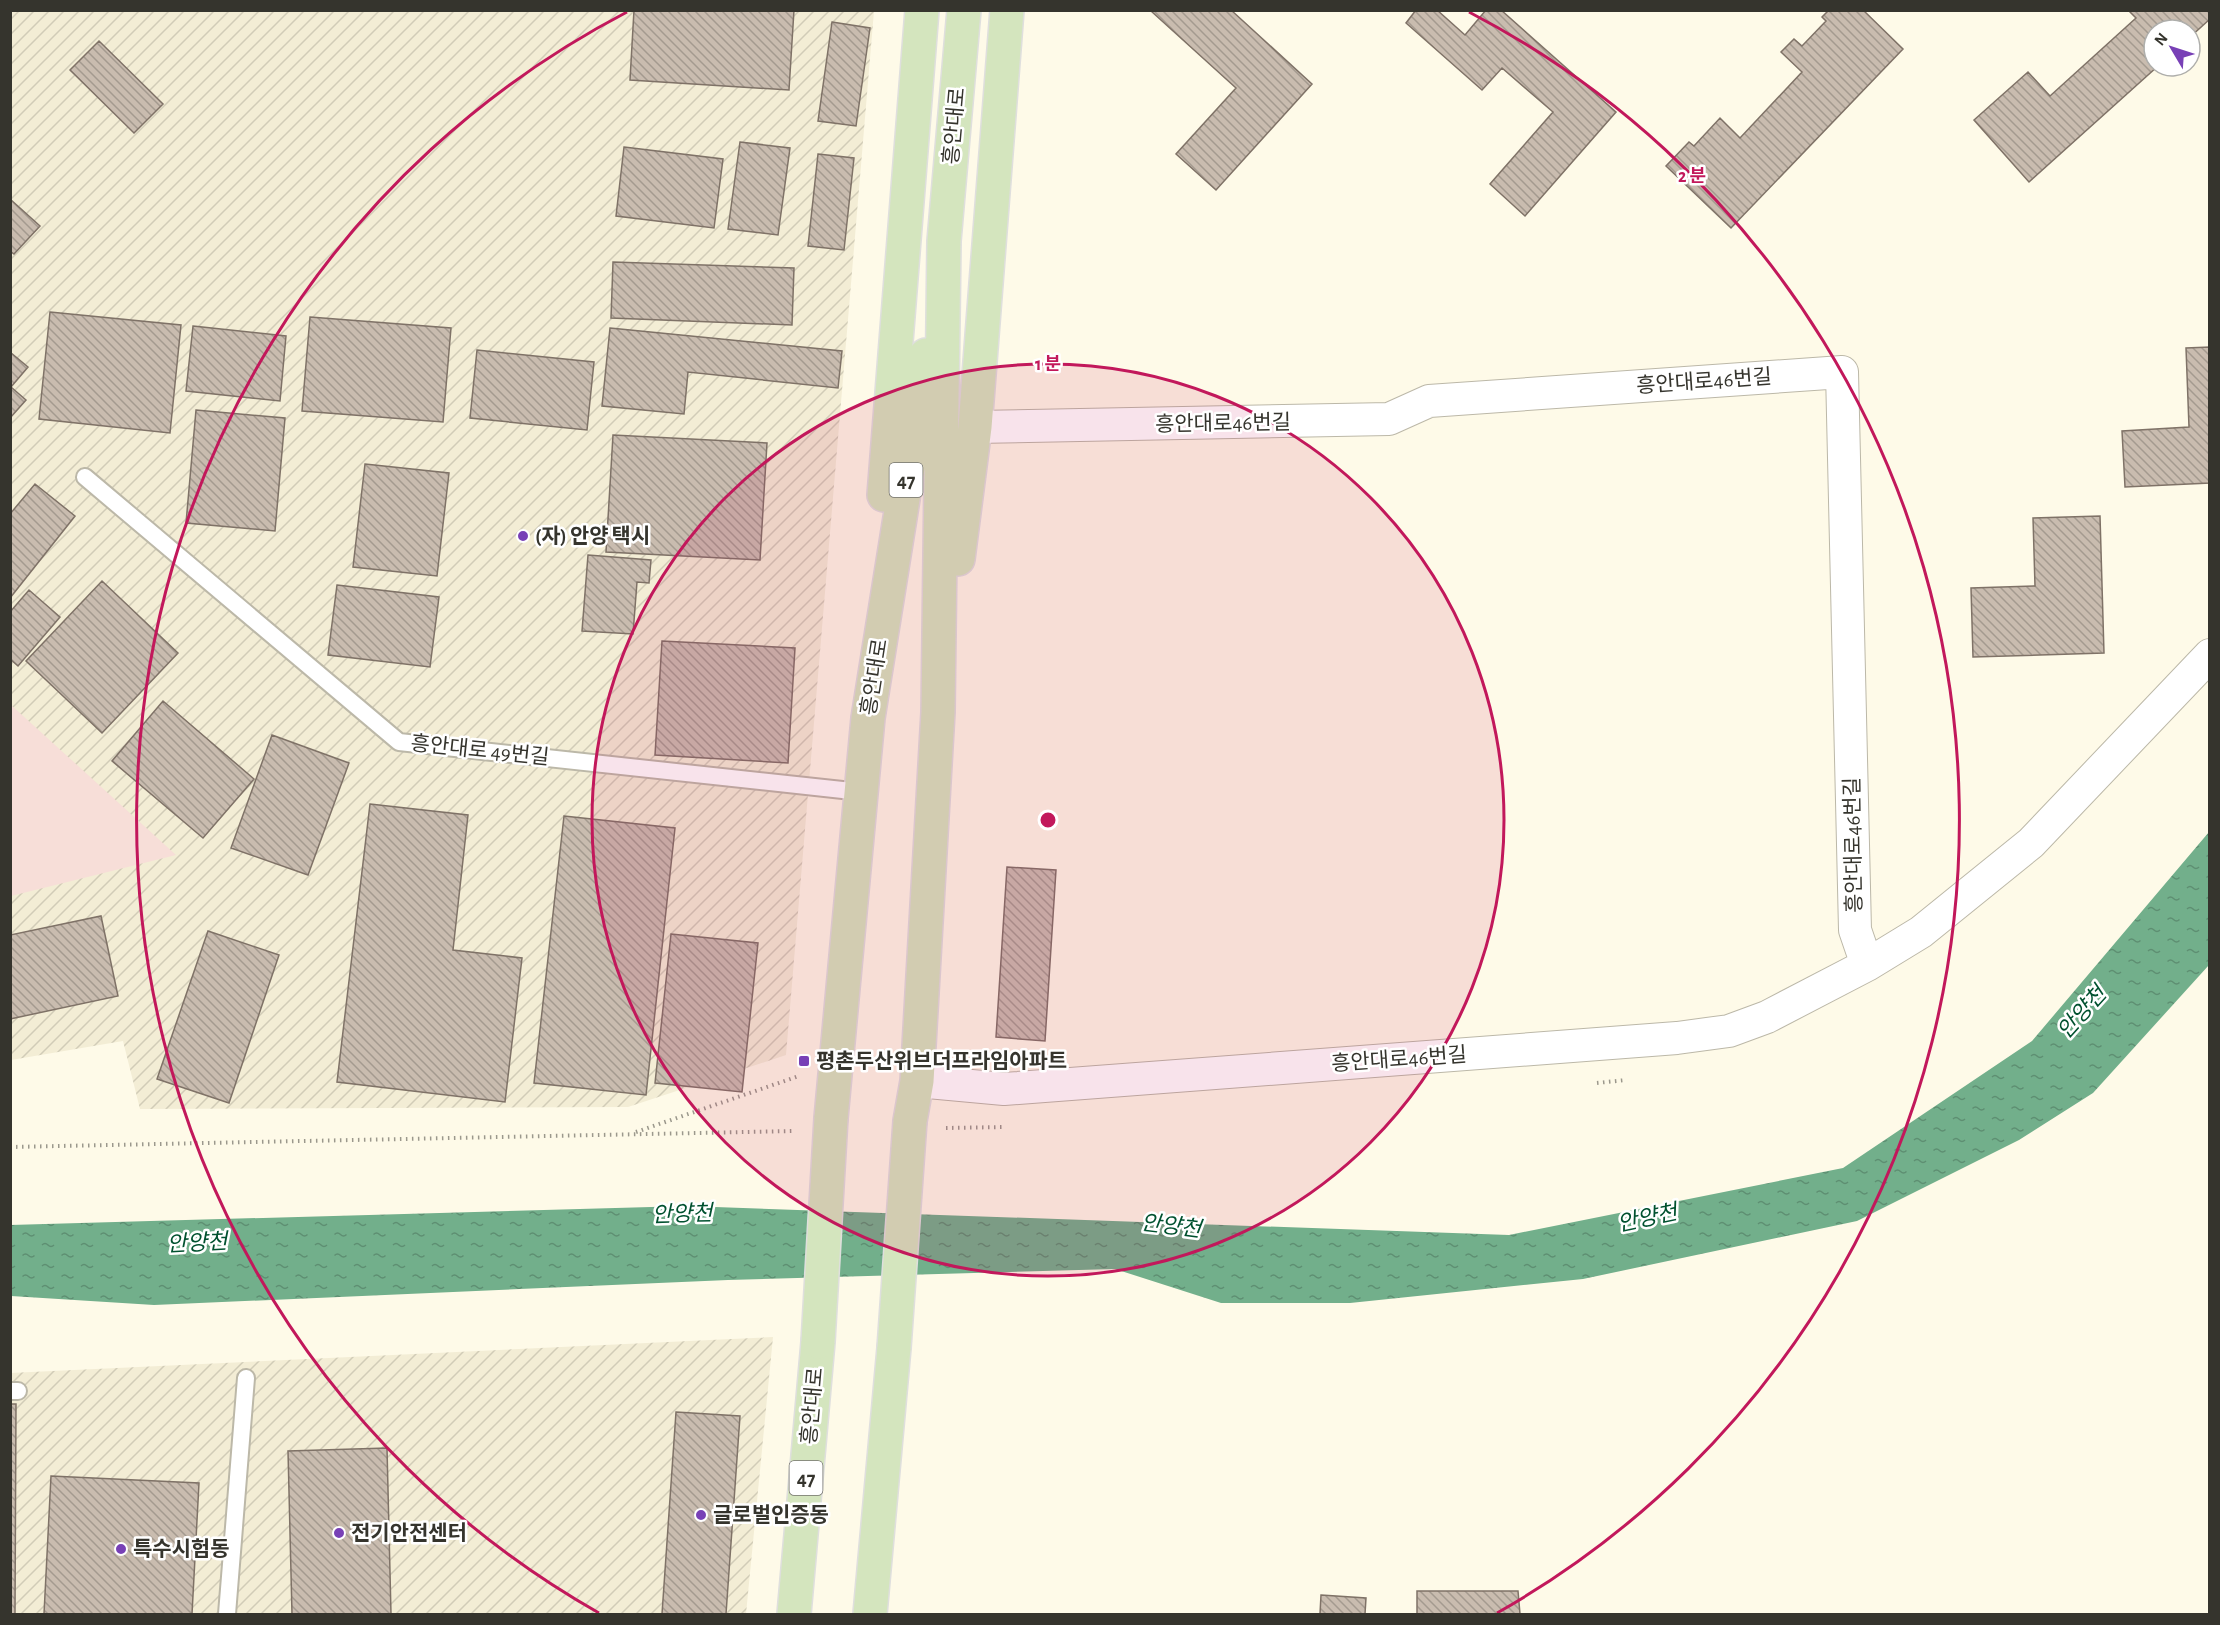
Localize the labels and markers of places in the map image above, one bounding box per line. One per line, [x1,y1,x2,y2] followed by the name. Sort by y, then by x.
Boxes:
[535,525,650,547] place label: (자) 안양 택시
[516,529,530,543] marker: (자) 안양 택시
[1038,810,1058,830] centre of rings
[816,1050,1067,1072] place label: 평촌두산위브더프라임아파트
[797,1054,811,1068] marker: 평촌두산위브더프라임아파트
[713,1504,829,1526] place label: 글로벌인증동
[694,1508,708,1522] marker: 글로벌인증동
[351,1522,467,1544] place label: 전기안전센터
[332,1526,346,1540] marker: 전기안전센터
[133,1538,230,1560] place label: 특수시험동
[114,1542,128,1556] marker: 특수시험동

